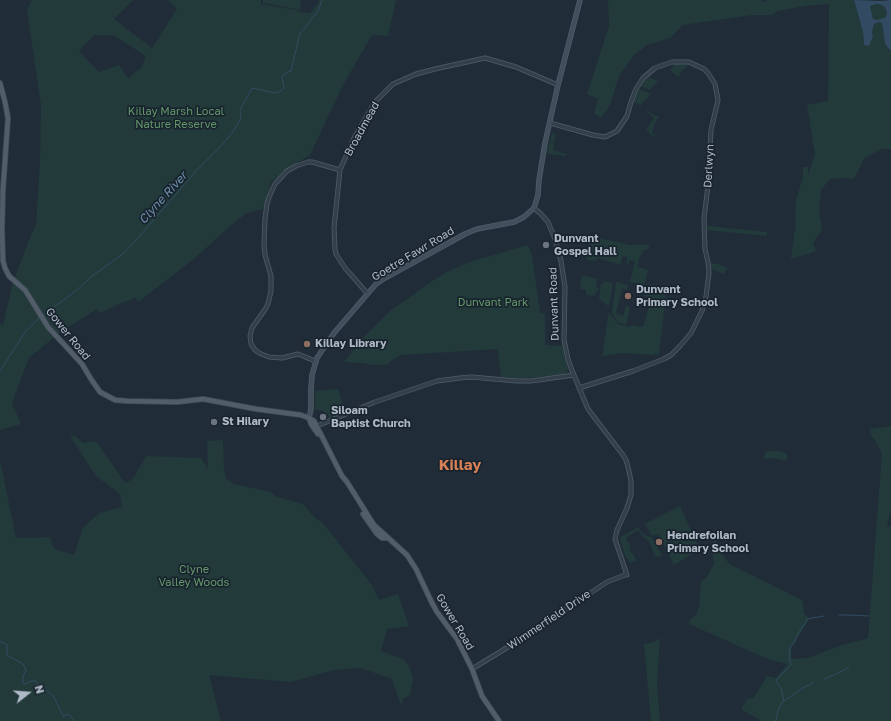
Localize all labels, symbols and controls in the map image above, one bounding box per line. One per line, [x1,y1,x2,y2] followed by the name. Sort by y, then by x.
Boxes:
[342,99,382,159] street label: Broadmead
[128,105,224,131] park label: Killay Marsh Local Nature Reserve
[701,144,717,188] street label: Derlwyn
[136,169,190,227] water label: Clyne River
[369,224,457,284] street label: Goetre Fawr Road
[554,232,617,258] place label: Dunvant Gospel Hall
[541,240,551,250] marker: Dunvant Gospel Hall
[546,267,562,341] street label: Dunvant Road
[636,283,718,309] place label: Dunvant Primary School
[623,291,633,301] marker: Dunvant Primary School
[458,296,528,310] park label: Dunvant Park
[43,305,93,363] street label: Gower Road
[315,337,387,351] place label: Killay Library
[302,339,312,349] marker: Killay Library
[331,404,411,430] place label: Siloam Baptist Church
[318,412,328,422] marker: Siloam Baptist Church
[222,415,269,429] place label: St Hilary
[209,417,219,427] marker: St Hilary
[439,456,481,474] district label: Killay
[667,529,749,555] place label: Hendrefoilan Primary School
[654,537,664,547] marker: Hendrefoilan Primary School
[159,563,229,589] park label: Clyne Valley Woods
[505,587,593,653] street label: Wimmerfield Drive
[433,591,477,653] street label: Gower Road
[8,673,48,713] north arrow
[33,683,47,695] text: N

